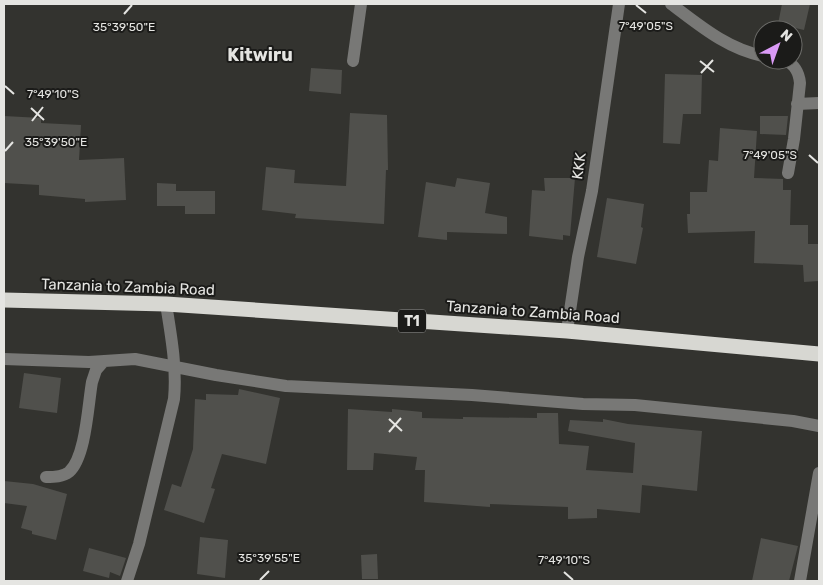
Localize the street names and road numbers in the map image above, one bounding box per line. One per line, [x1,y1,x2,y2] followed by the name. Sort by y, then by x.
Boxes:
[568,151,590,181] street label: KKK
[41,275,215,299] street label: Tanzania to Zambia Road
[446,297,620,327] street label: Tanzania to Zambia Road
[398,310,426,332] road number: T1

